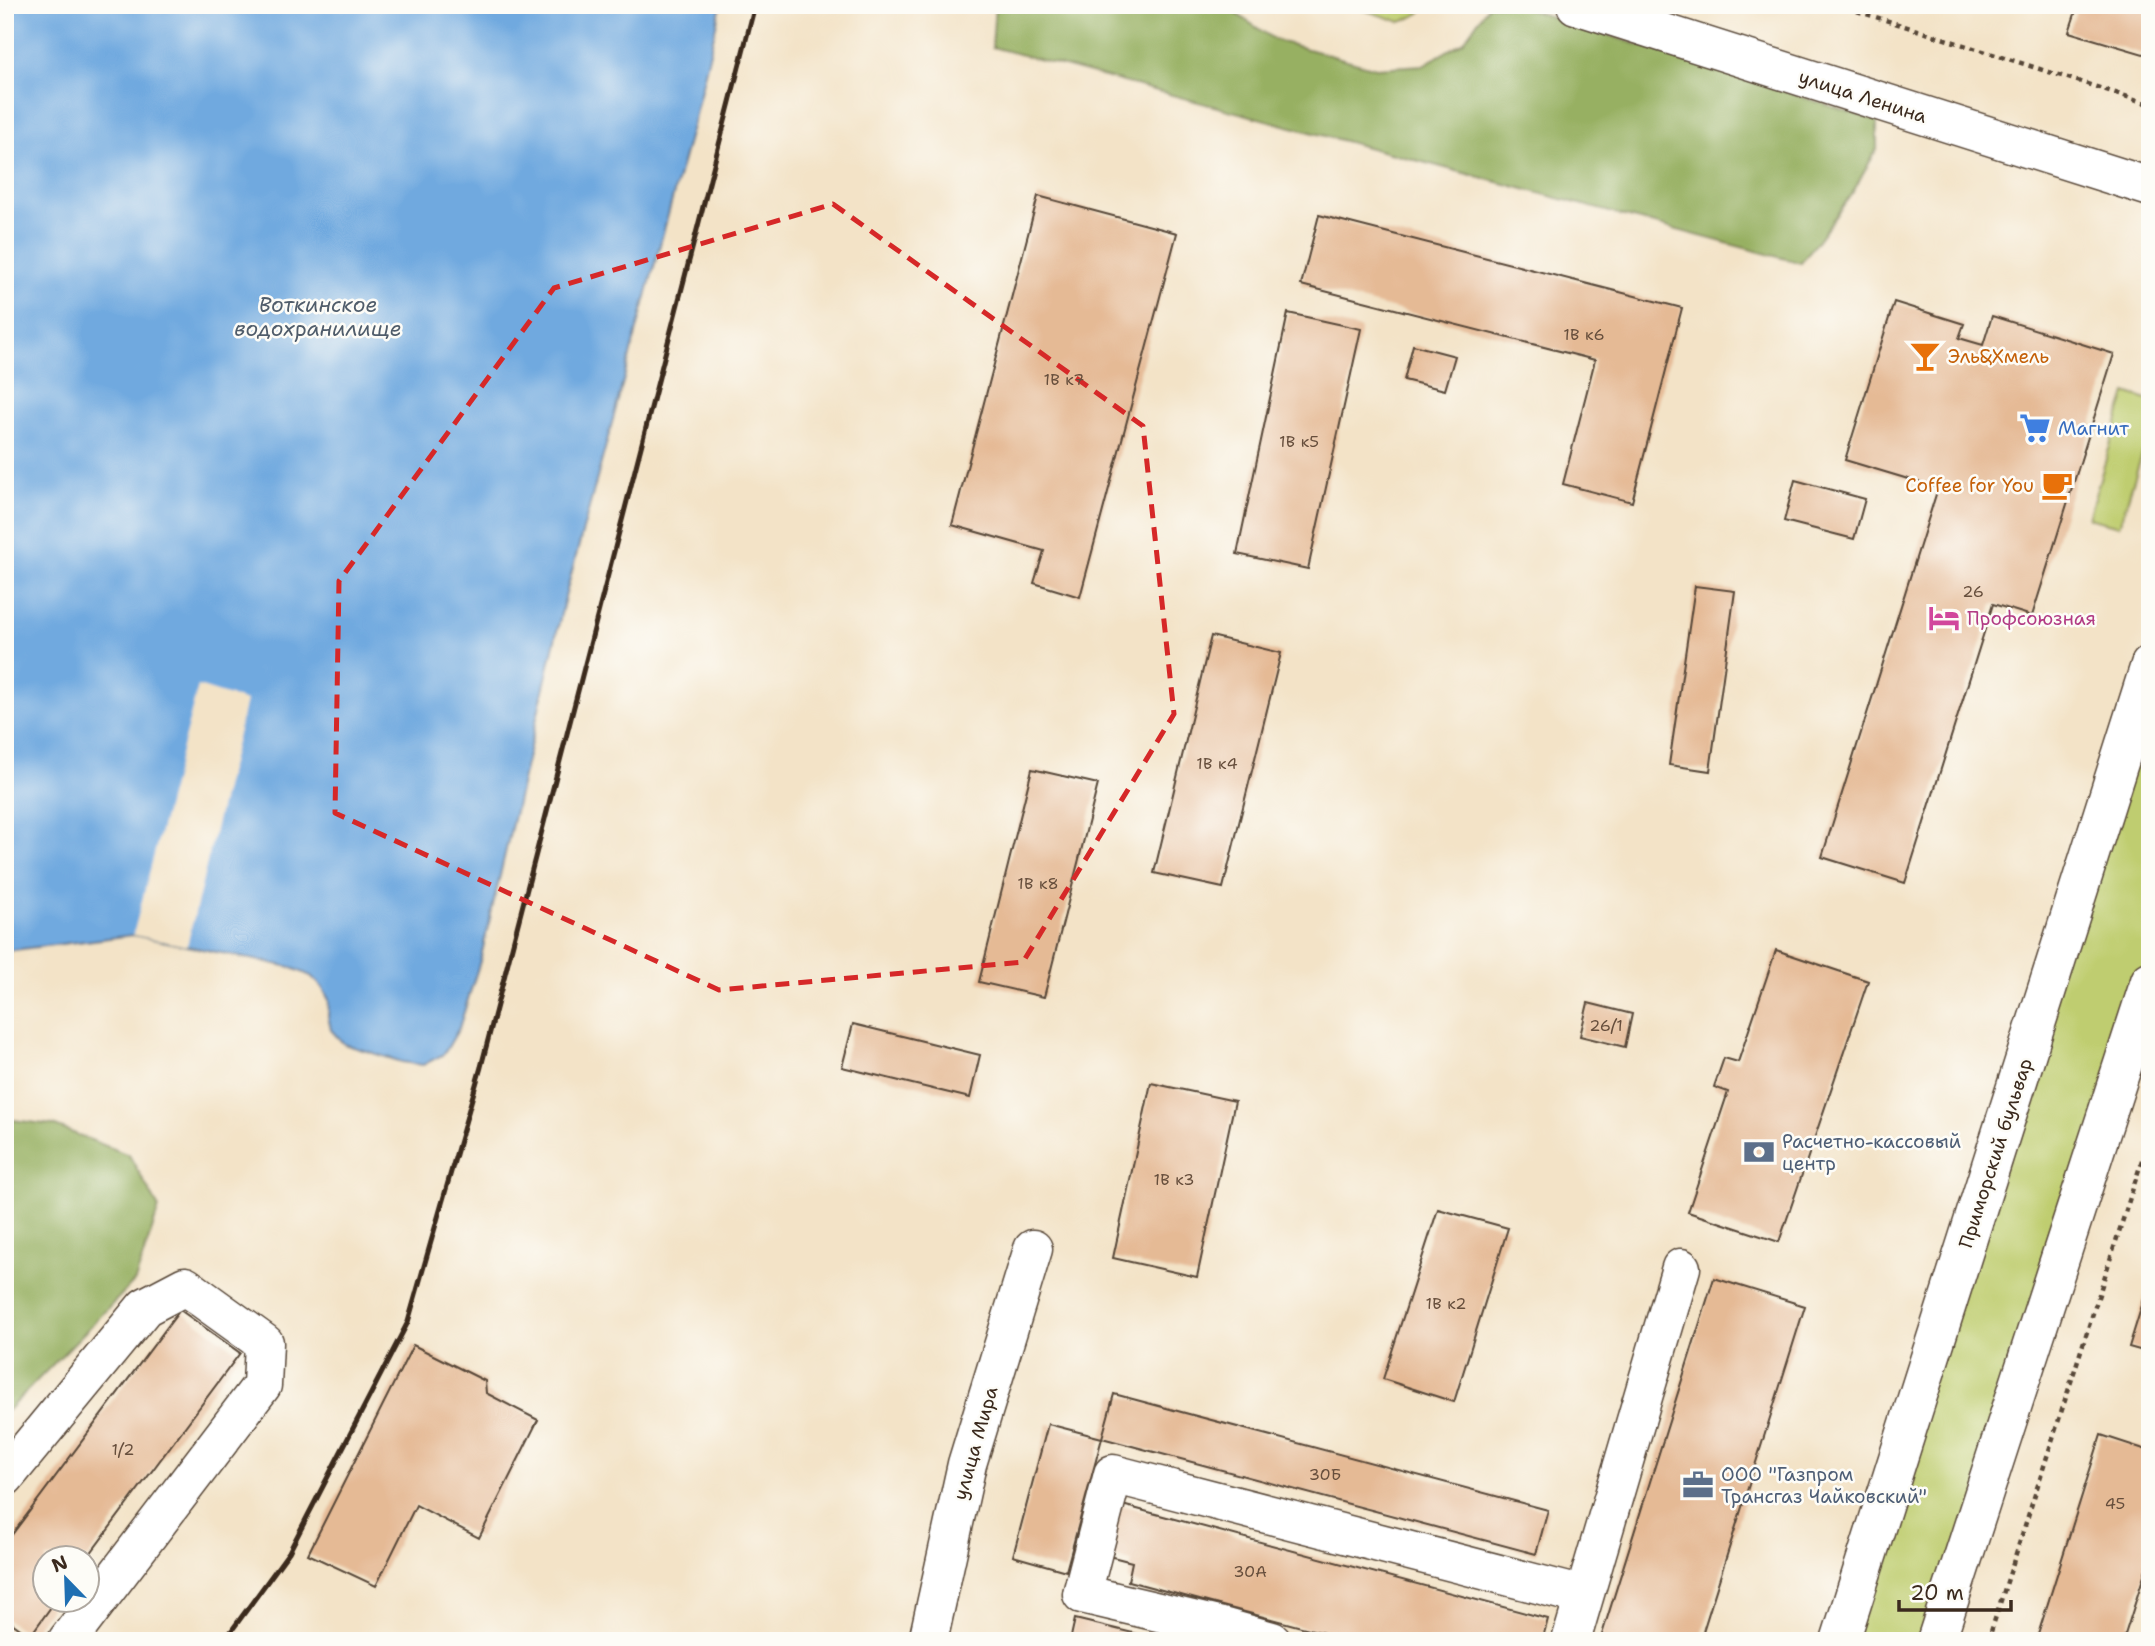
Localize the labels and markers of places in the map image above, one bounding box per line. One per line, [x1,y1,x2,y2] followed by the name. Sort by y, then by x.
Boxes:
[1908,339,1942,373] bar icon: Эль&Хмель
[1948,344,2049,369] place label: Эль&Хмель
[2018,411,2052,445] supermarket icon: Магнит
[2058,416,2129,441] place label: Магнит
[2040,468,2074,502] cafe icon: Coffee for You
[1905,473,2034,498] place label: Coffee for You
[1927,601,1961,635] hotel icon: Профсоюзная
[1967,606,2096,631] place label: Профсоюзная
[1782,1129,1961,1176] place label: Расчетно-кассовый центр
[1742,1135,1776,1169] bank icon: Расчетно-кассовый центр
[1721,1462,1927,1509] place label: ООО "Газпром Трансгаз Чайковский"
[1681,1468,1715,1502] office icon: ООО "Газпром Трансгаз Чайковский"

